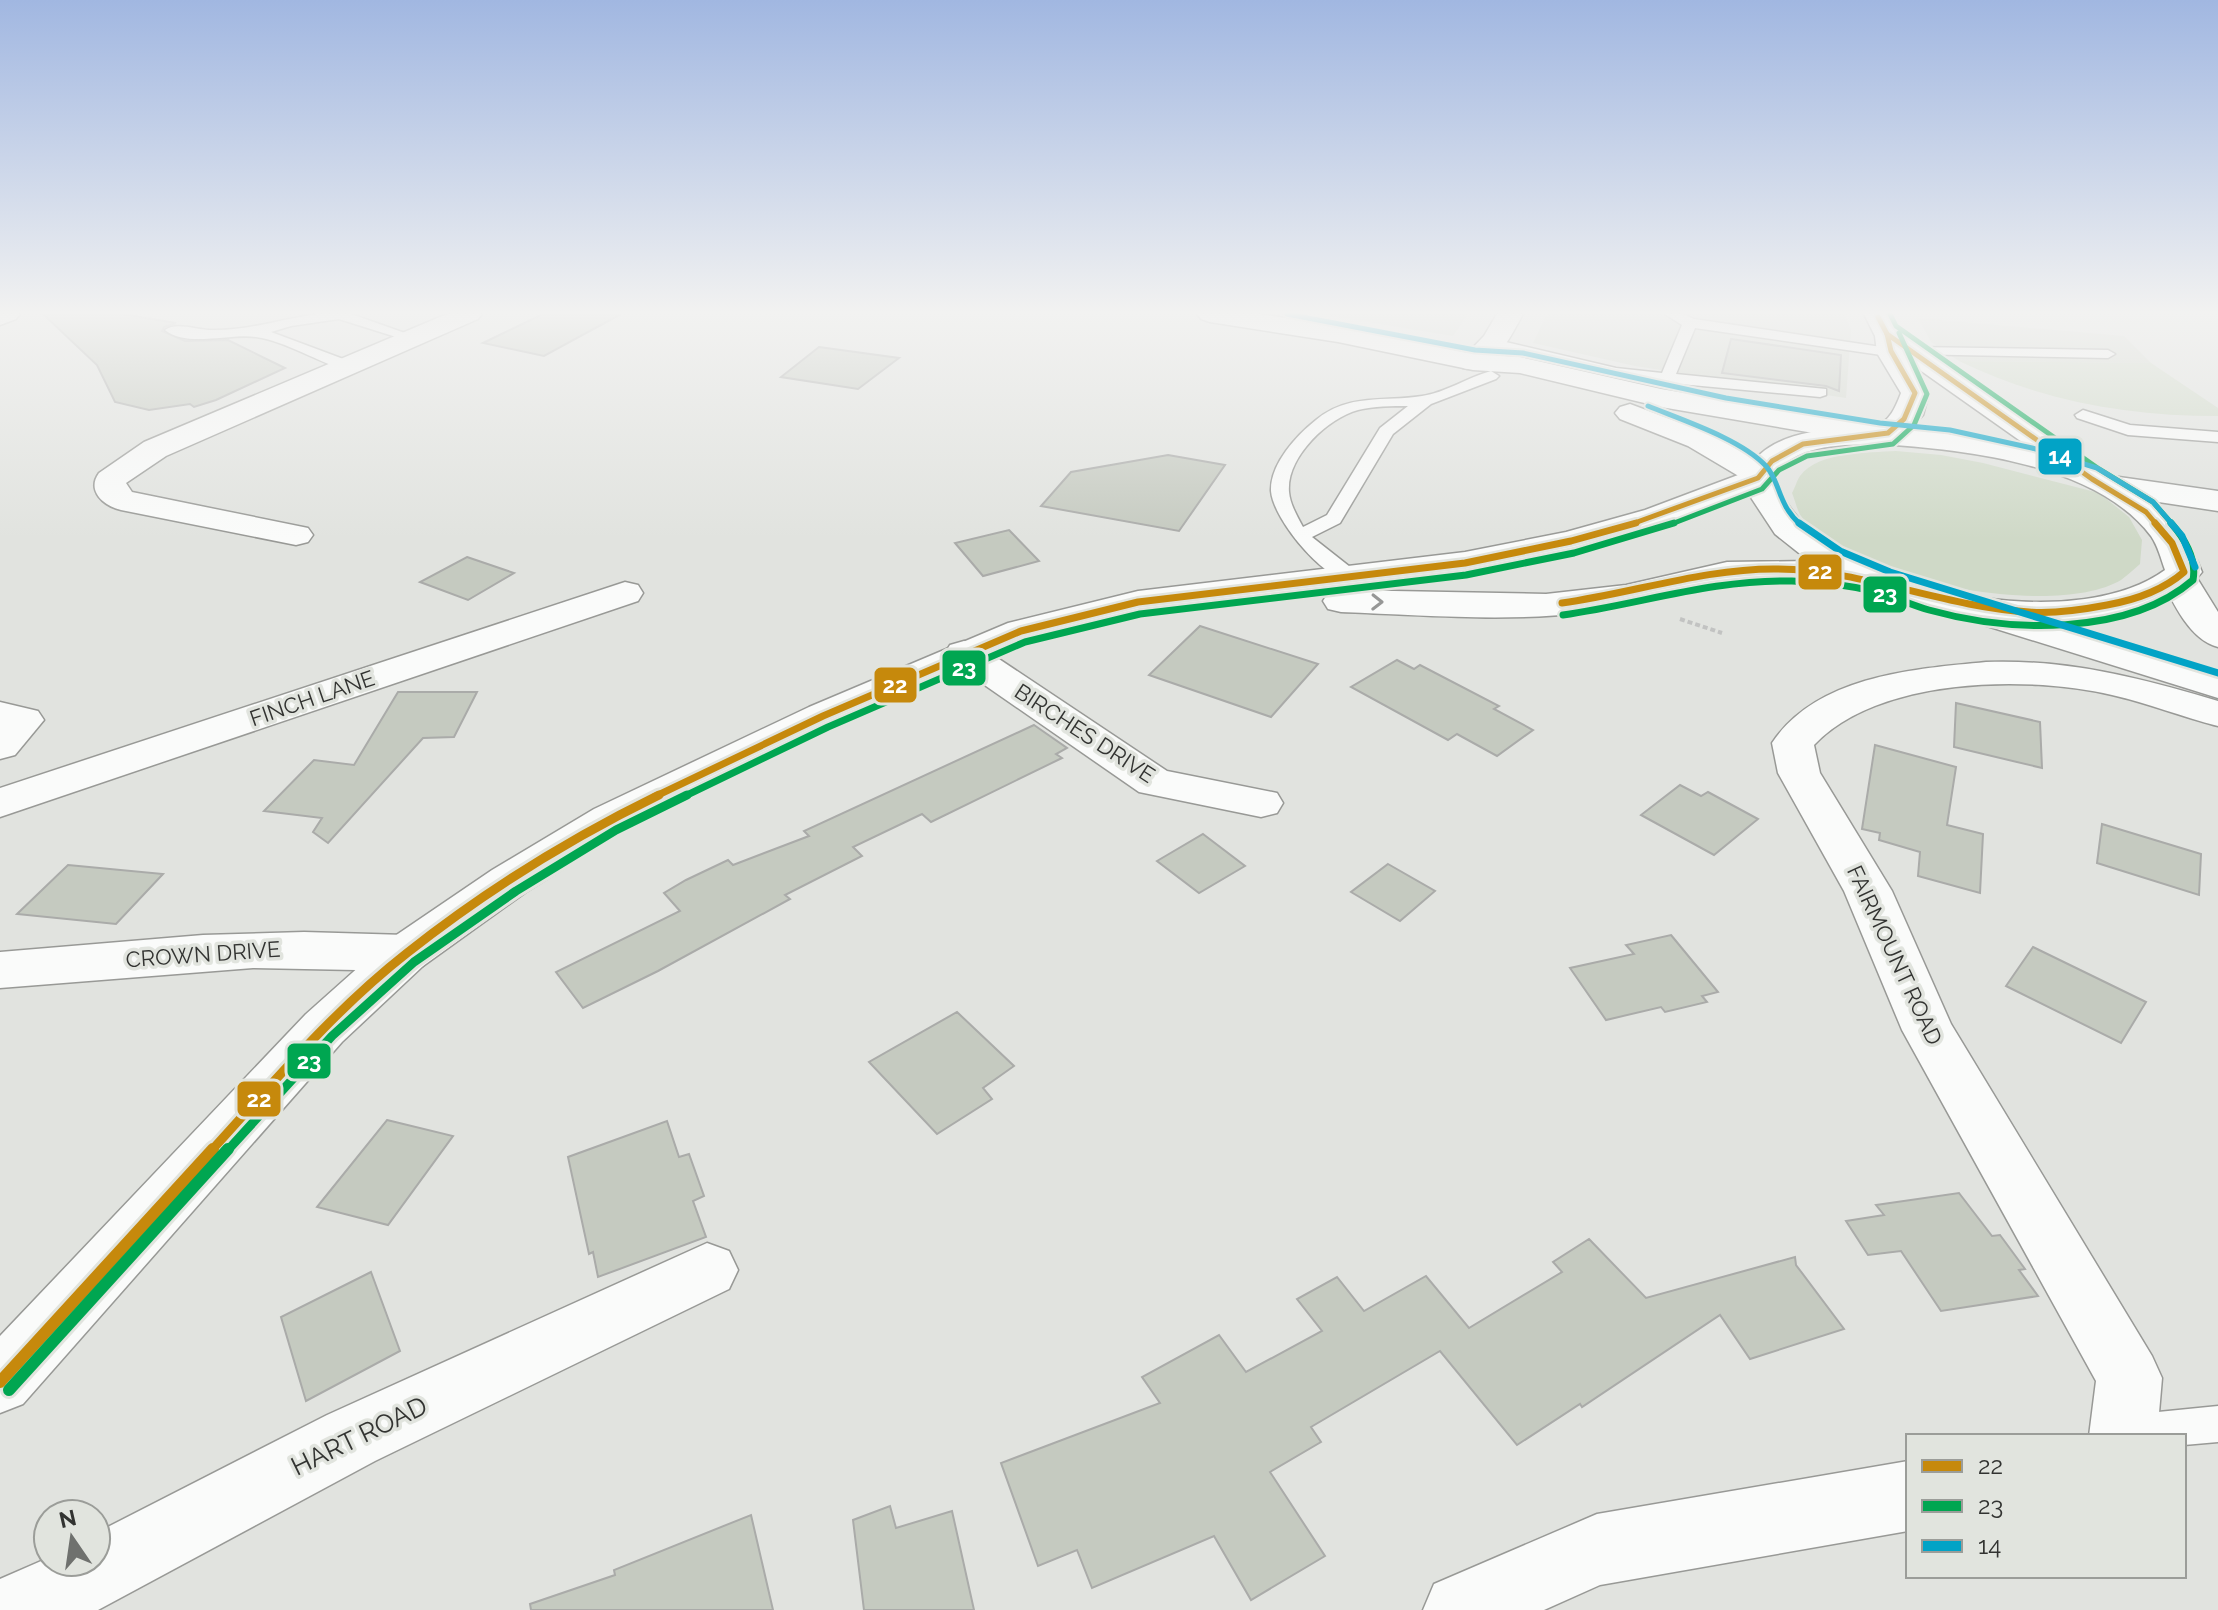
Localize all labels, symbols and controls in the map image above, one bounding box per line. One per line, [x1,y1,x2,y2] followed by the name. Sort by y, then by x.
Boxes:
[2037,437,2083,476] line badge: 14
[2048,443,2072,469] text: 14
[1797,553,1843,591] line badge: 22
[1808,558,1832,584] text: 22
[1862,575,1908,614] line badge: 23
[1873,581,1897,607] text: 23
[1371,593,1384,611] one-way arrow
[941,649,987,687] line badge: 23
[952,655,976,681] text: 23
[246,664,378,732] street label: FINCH LANE
[873,666,918,704] line badge: 22
[883,672,907,698] text: 22
[1010,678,1160,788] street label: BIRCHES DRIVE
[1842,861,1948,1049] street label: FAIRMOUNT ROAD
[125,936,281,972] street label: CROWN DRIVE
[286,1042,332,1080] line badge: 23
[297,1048,321,1074] text: 23
[236,1080,282,1118] line badge: 22
[247,1086,271,1112] text: 22
[286,1390,432,1482] street label: HART ROAD
[1906,1434,2186,1578] legend
[1978,1451,2003,1480] text: 22
[1978,1491,2003,1520] text: 23
[32,1498,112,1578] north arrow
[56,1504,79,1533] text: N
[1978,1531,2001,1560] text: 14

